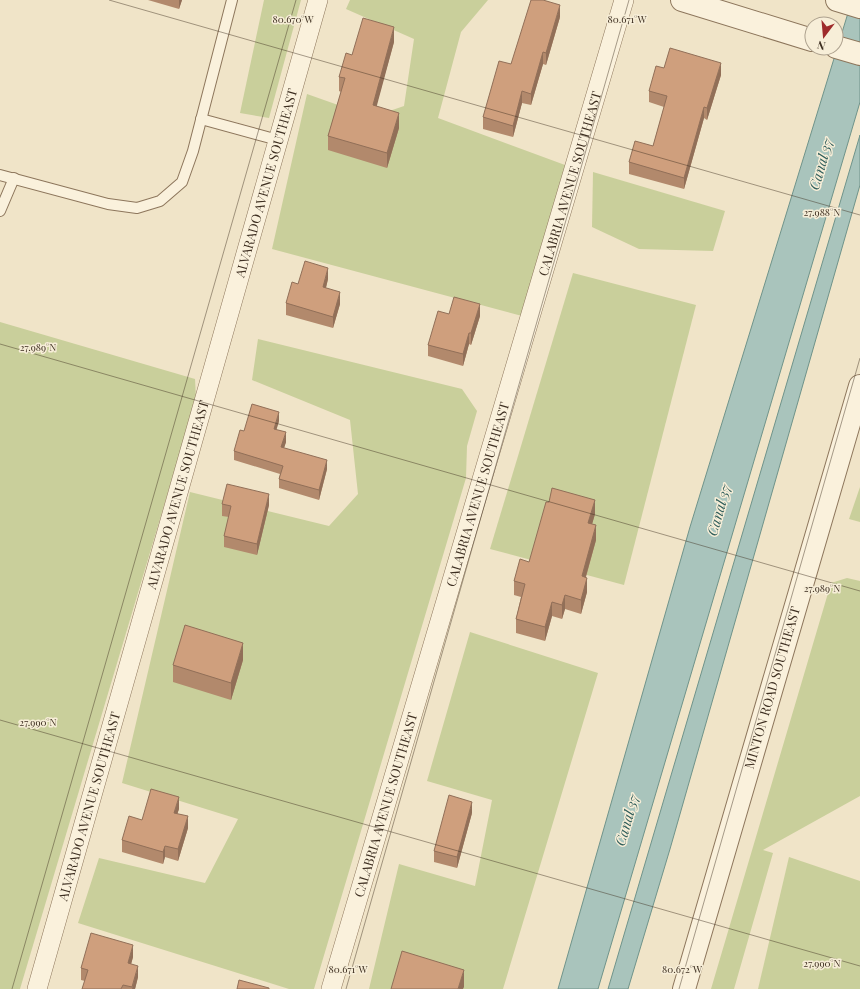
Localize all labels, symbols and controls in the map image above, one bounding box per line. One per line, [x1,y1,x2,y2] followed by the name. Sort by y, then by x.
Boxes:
[272,12,314,26] text: 80.670°W
[608,12,647,26] text: 80.671°W
[804,16,844,56] north arrow
[815,38,827,54] text: N
[230,86,300,280] street label: ALVARADO AVENUE SOUTHEAST
[534,89,605,278] street label: CALABRIA AVENUE SOUTHEAST
[804,135,837,192] water label: Canal 37
[804,205,840,219] text: 27.988°N
[20,340,56,354] text: 27.989°N
[142,398,212,592] street label: ALVARADO AVENUE SOUTHEAST
[442,400,512,589] street label: CALABRIA AVENUE SOUTHEAST
[702,481,735,538] water label: Canal 37
[804,581,840,595] text: 27.989°N
[740,604,803,770] street label: MINTON ROAD SOUTHEAST
[53,710,123,903] street label: ALVARADO AVENUE SOUTHEAST
[350,710,420,899] street label: CALABRIA AVENUE SOUTHEAST
[19,715,57,729] text: 27.990°N
[610,791,643,848] water label: Canal 37
[803,956,841,970] text: 27.990°N
[329,962,368,976] text: 80.671°W
[662,962,703,976] text: 80.672°W

